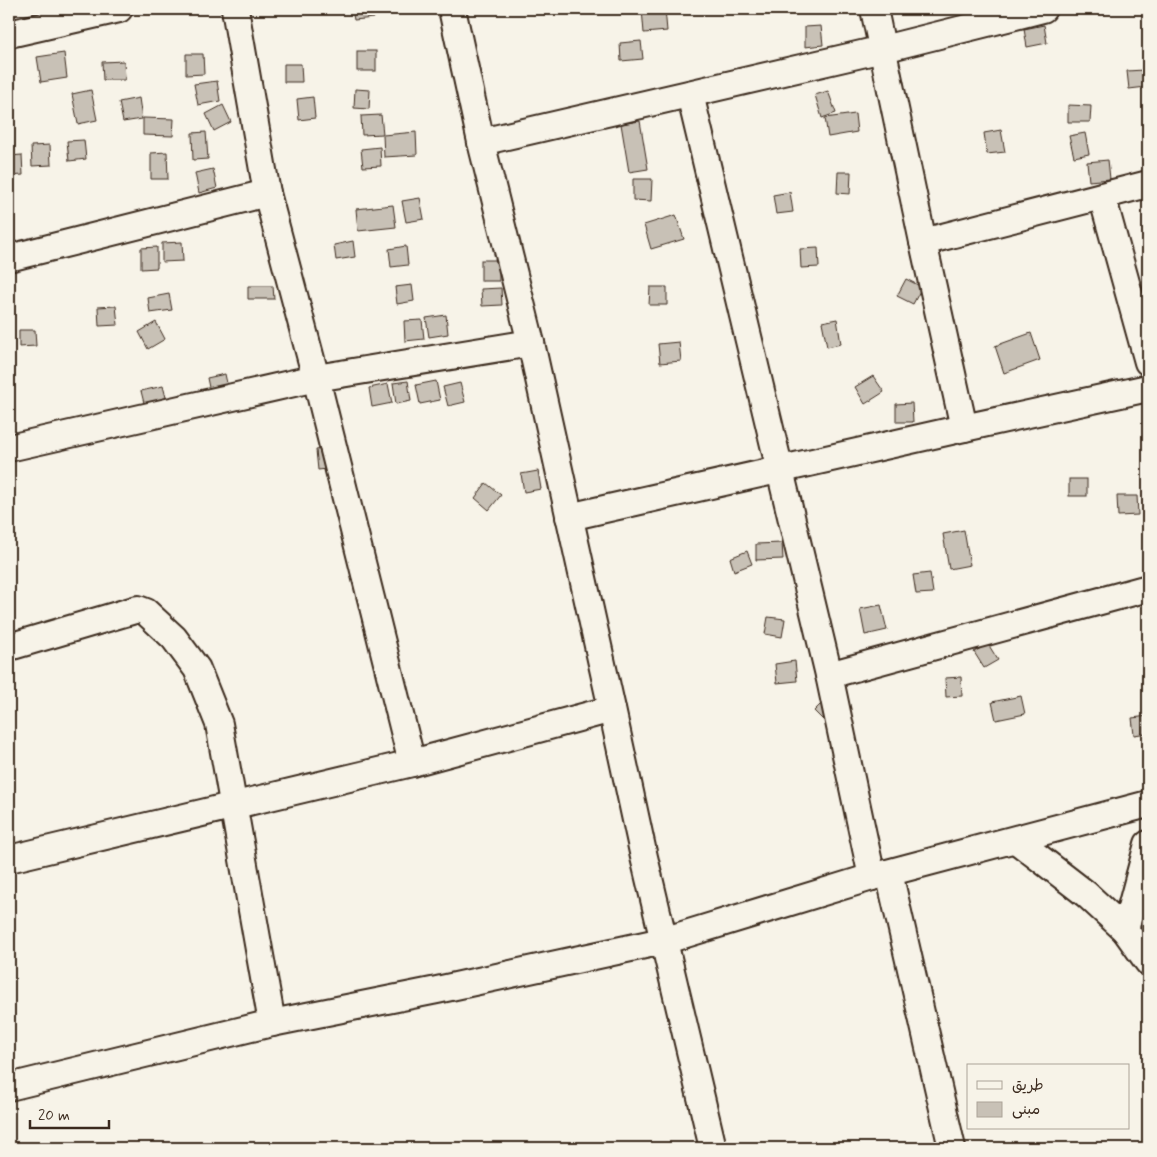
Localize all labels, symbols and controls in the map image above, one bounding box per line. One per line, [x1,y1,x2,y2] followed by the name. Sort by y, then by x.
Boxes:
[967,1064,1130,1130] legend
[1012,1076,1044,1096] text: طريق
[30,1097,109,1129] scale bar
[1012,1100,1040,1120] text: مبنى
[38,1106,70,1126] text: 20 m

